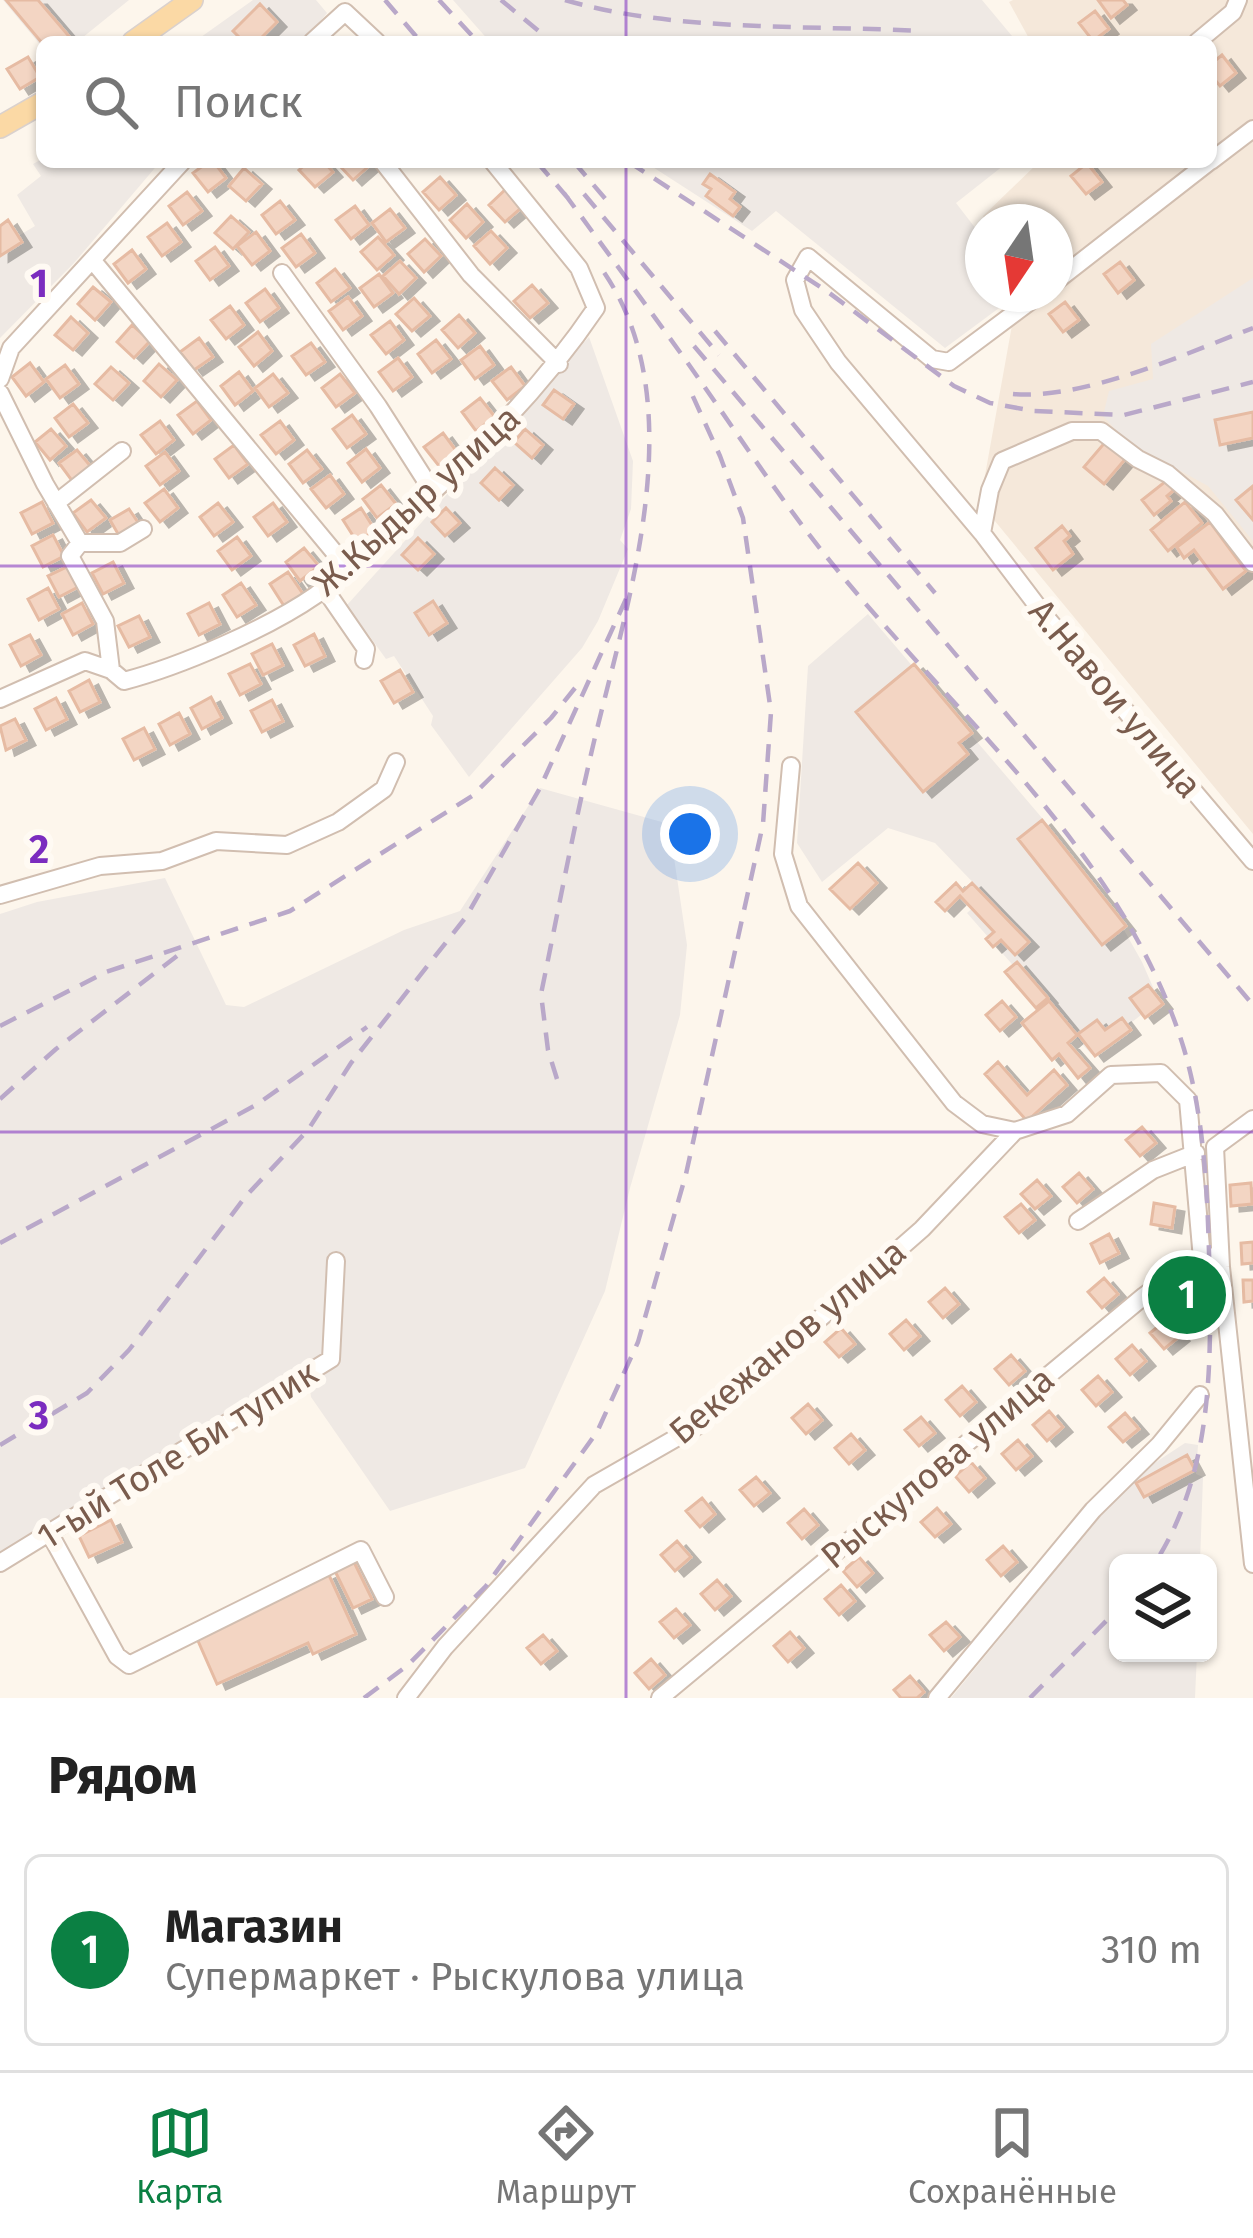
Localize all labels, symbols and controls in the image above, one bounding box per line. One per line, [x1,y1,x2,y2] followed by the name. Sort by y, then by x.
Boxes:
[36,36,1217,168] search box
[78,69,144,135] icon: search
[174,75,303,129] text: Поиск
[965,204,1073,312] north arrow
[30,261,48,307] text: 1
[304,396,529,605] street label: Ж.Кыдыр улица
[1019,590,1211,807] street label: А.Навои улица
[660,804,720,864] your location
[29,827,49,873] text: 2
[660,1230,915,1454] street label: Бекежанов улица
[1148,1250,1226,1340] pin: 1
[29,1351,326,1559] street label: 1-ый Толе Би тупик
[812,1357,1063,1578] street label: Рыскулова улица
[28,1393,49,1439] text: 3
[1109,1554,1217,1662] map controls
[1109,1554,1217,1662] button: layers
[48,1745,197,1807] text: Рядом
[165,1900,343,1954] text: Магазин
[81,1927,99,1973] text: 1
[1101,1927,1202,1973] text: 310 m
[165,1954,745,2000] text: Супермаркет · Рыскулова улица
[136,2100,224,2212] tab: Карта
[496,2100,636,2212] tab: Маршрут
[908,2100,1117,2212] tab: Сохранённые

